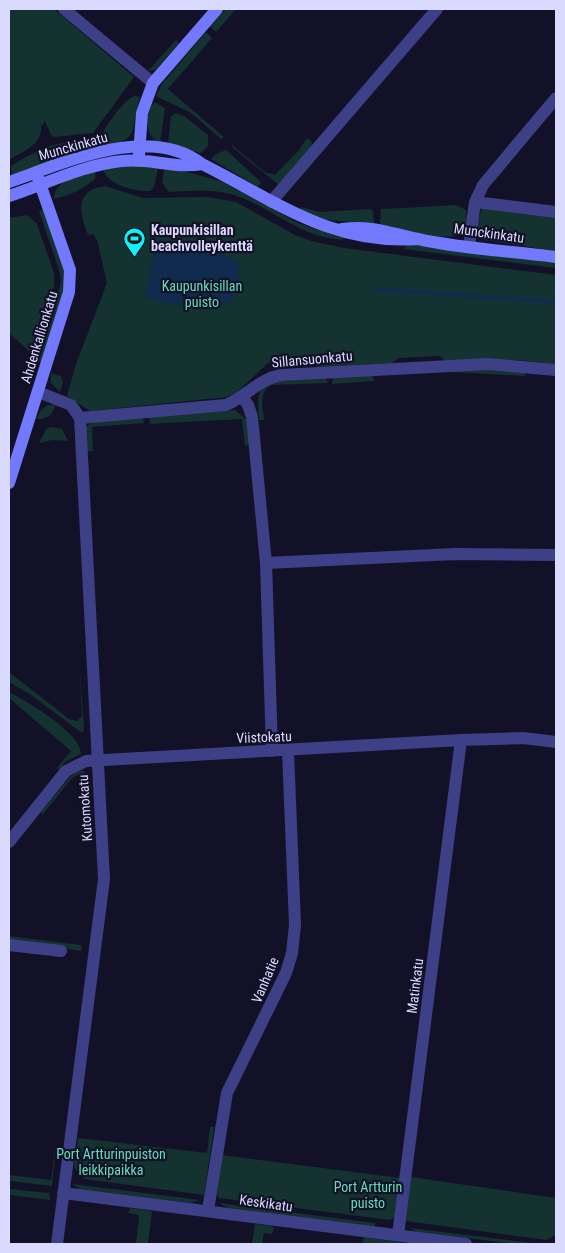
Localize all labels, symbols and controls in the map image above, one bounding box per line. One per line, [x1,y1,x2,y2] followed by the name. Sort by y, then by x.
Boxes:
[37,129,109,163] street label: Munckinkatu
[453,220,525,246] street label: Munckinkatu
[151,222,253,254] place label: Kaupunkisillan beachvolleykenttä
[123,226,147,257] sports icon: Kaupunkisillan beachvolleykenttä
[162,278,242,310] park label: Kaupunkisillan puisto
[17,289,61,385] street label: Ahdenkallionkatu
[271,347,353,371] street label: Sillansuonkatu
[236,728,292,746] street label: Viistokatu
[75,774,95,842] street label: Kutomokatu
[248,954,282,1005] street label: Vanhatie
[404,958,426,1014] street label: Matinkatu
[56,1146,166,1178] park label: Port Artturinpuiston leikkipaikka
[334,1179,402,1211] park label: Port Artturin puisto
[238,1191,294,1215] street label: Keskikatu

